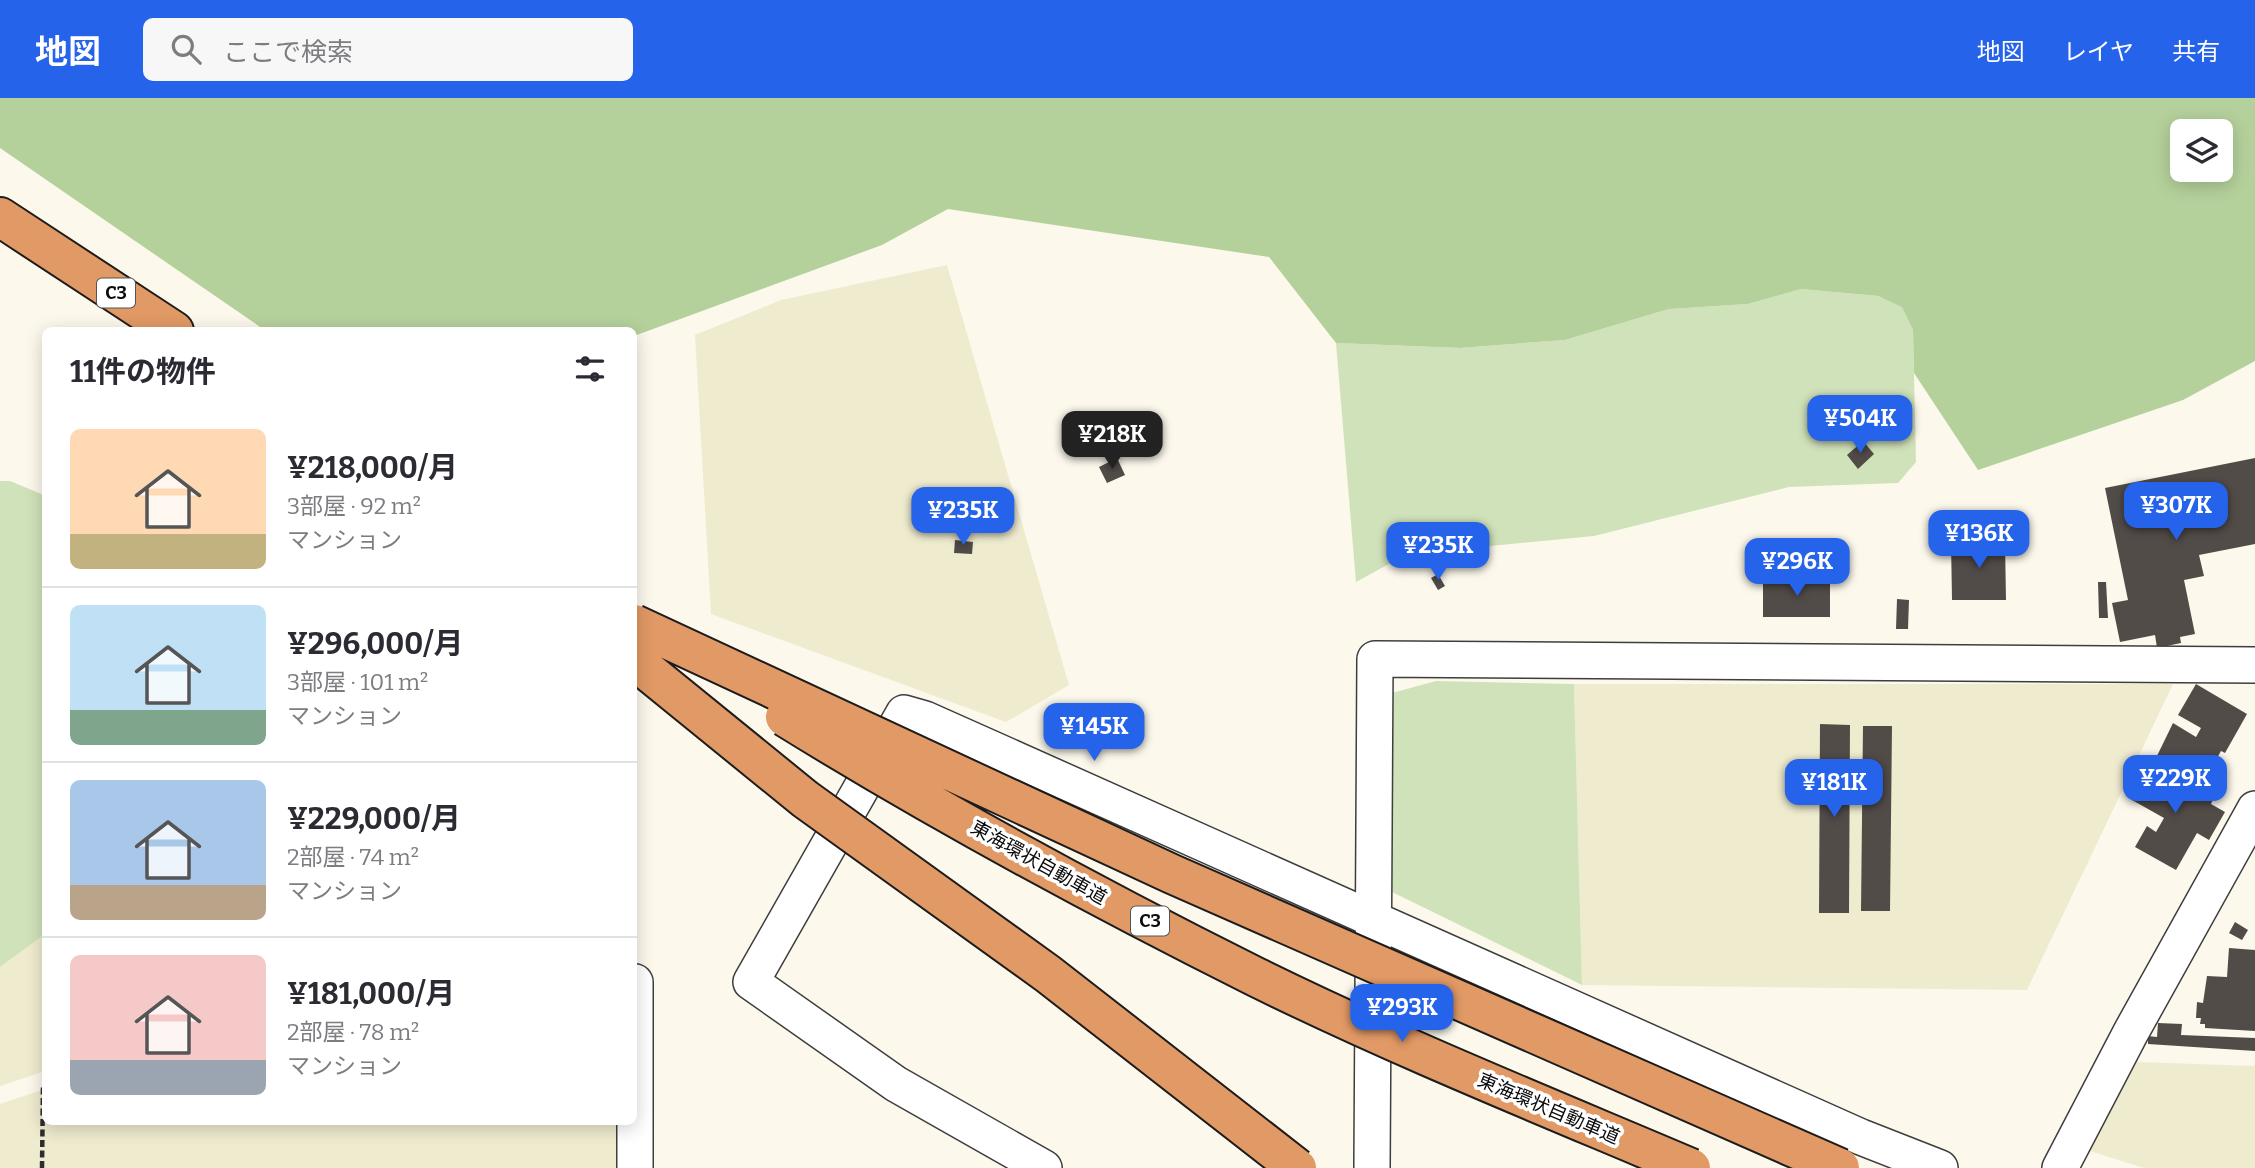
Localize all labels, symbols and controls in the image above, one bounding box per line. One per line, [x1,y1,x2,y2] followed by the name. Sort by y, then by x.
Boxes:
[143,18,633,81] search box
[167,30,205,68] icon: search
[35,32,101,72] text: 地図
[223,37,353,68] text: ここで検索
[1977,38,2025,66] text: 地図
[2063,38,2134,66] text: レイヤ
[2172,38,2220,66] text: 共有
[2170,119,2233,182] map controls
[2170,119,2233,182] button: layers
[97,278,135,308] road number: C3
[571,350,609,388] icon: filters
[70,354,216,390] text: 11件の物件
[1811,396,1909,455] pin: ¥504K
[1823,404,1897,432] text: ¥504K
[1063,412,1161,471] pin: ¥218K
[1078,420,1146,448] text: ¥218K
[287,450,458,486] text: ¥218,000/月
[126,457,210,541] icon: home
[2127,482,2225,542] pin: ¥307K
[914,488,1012,547] pin: ¥235K
[2140,491,2212,519] text: ¥307K
[287,492,421,520] text: 3部屋 · 92 m²
[927,496,999,524] text: ¥235K
[1930,510,2028,570] pin: ¥136K
[1944,519,2014,547] text: ¥136K
[1389,522,1487,582] pin: ¥235K
[287,526,402,554] text: マンション
[1402,531,1474,559] text: ¥235K
[1748,538,1846,598] pin: ¥296K
[1761,547,1833,575] text: ¥296K
[287,626,464,662] text: ¥296,000/月
[126,633,210,717] icon: home
[287,668,428,696] text: 3部屋 · 101 m²
[287,702,402,730] text: マンション
[1045,704,1143,763] pin: ¥145K
[1059,712,1129,740] text: ¥145K
[2126,756,2224,815] pin: ¥229K
[1785,760,1883,819] pin: ¥181K
[2139,764,2211,792] text: ¥229K
[1801,768,1867,796] text: ¥181K
[287,801,461,837] text: ¥229,000/月
[126,808,210,892] icon: home
[967,816,1111,909] street label: 東海環状自動車道
[287,843,419,871] text: 2部屋 · 74 m²
[287,877,402,905] text: マンション
[1131,906,1169,936] road number: C3
[287,976,455,1012] text: ¥181,000/月
[126,983,210,1067] icon: home
[1353,984,1451,1044] pin: ¥293K
[1366,993,1438,1021] text: ¥293K
[287,1018,419,1046] text: 2部屋 · 78 m²
[287,1052,402,1080] text: マンション
[1474,1068,1623,1149] street label: 東海環状自動車道

